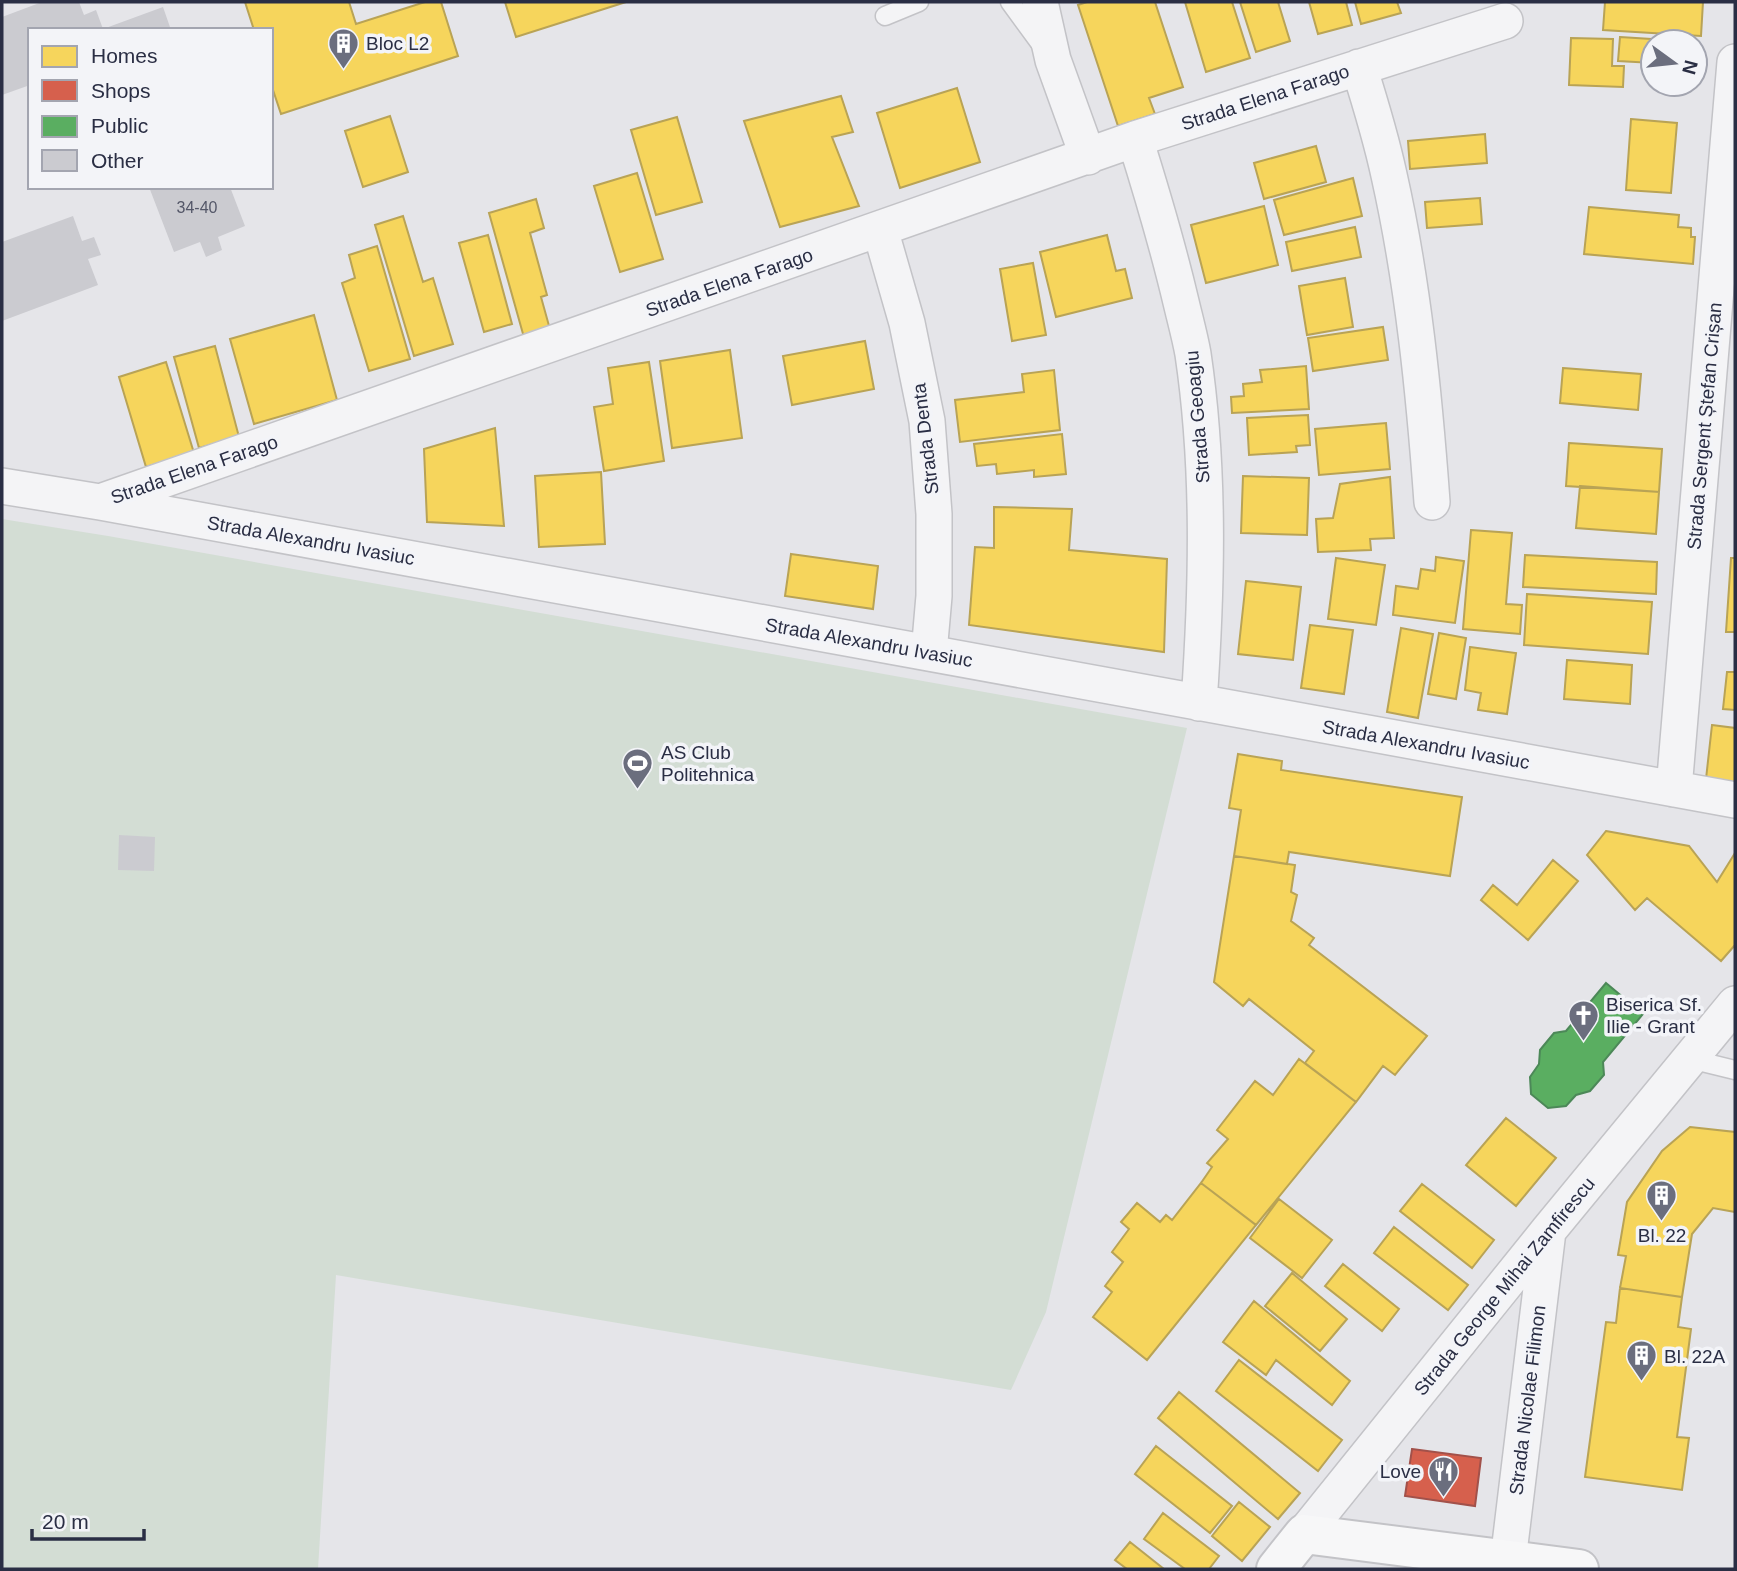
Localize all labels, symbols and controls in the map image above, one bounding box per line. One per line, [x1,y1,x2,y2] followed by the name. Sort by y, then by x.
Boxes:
[326,26,360,70] building icon: Bloc L2
[28,28,273,189] legend
[1639,28,1709,98] north arrow
[366,33,429,54] place label: Bloc L2
[91,44,158,67] text: Homes
[1678,58,1702,77] text: N
[1179,60,1352,135] street label: Strada Elena Farago
[91,79,151,102] text: Shops
[91,114,148,137] text: Public
[91,149,144,172] text: Other
[177,199,218,216] house number: 34-40
[643,244,815,321] street label: Strada Elena Farago
[1683,301,1726,551] street label: Strada Sergent Ștefan Crișan
[1181,350,1214,484] street label: Strada Geoagiu
[908,382,943,496] street label: Strada Denta
[108,431,280,508] street label: Strada Elena Farago
[206,512,416,569] street label: Strada Alexandru Ivasiuc
[764,614,974,671] street label: Strada Alexandru Ivasiuc
[1321,716,1531,773] street label: Strada Alexandru Ivasiuc
[661,742,754,785] place label: AS Club Politehnica
[621,746,655,790] sports icon: AS Club Politehnica
[1606,994,1702,1037] place label: Biserica Sf. Ilie - Grant
[1566,998,1600,1042] church icon: Biserica Sf. Ilie - Grant
[1410,1173,1599,1400] street label: Strada George Mihai Zamfirescu
[1645,1179,1679,1223] building icon: Bl. 22
[1638,1225,1686,1246] place label: Bl. 22
[1505,1304,1550,1496] street label: Strada Nicolae Filimon
[1624,1339,1658,1383] building icon: Bl. 22A
[1664,1346,1726,1367] place label: Bl. 22A
[1427,1454,1461,1498] restaurant icon: Love
[1380,1461,1421,1482] place label: Love
[32,1498,144,1542] scale bar
[42,1510,89,1533] text: 20 m

